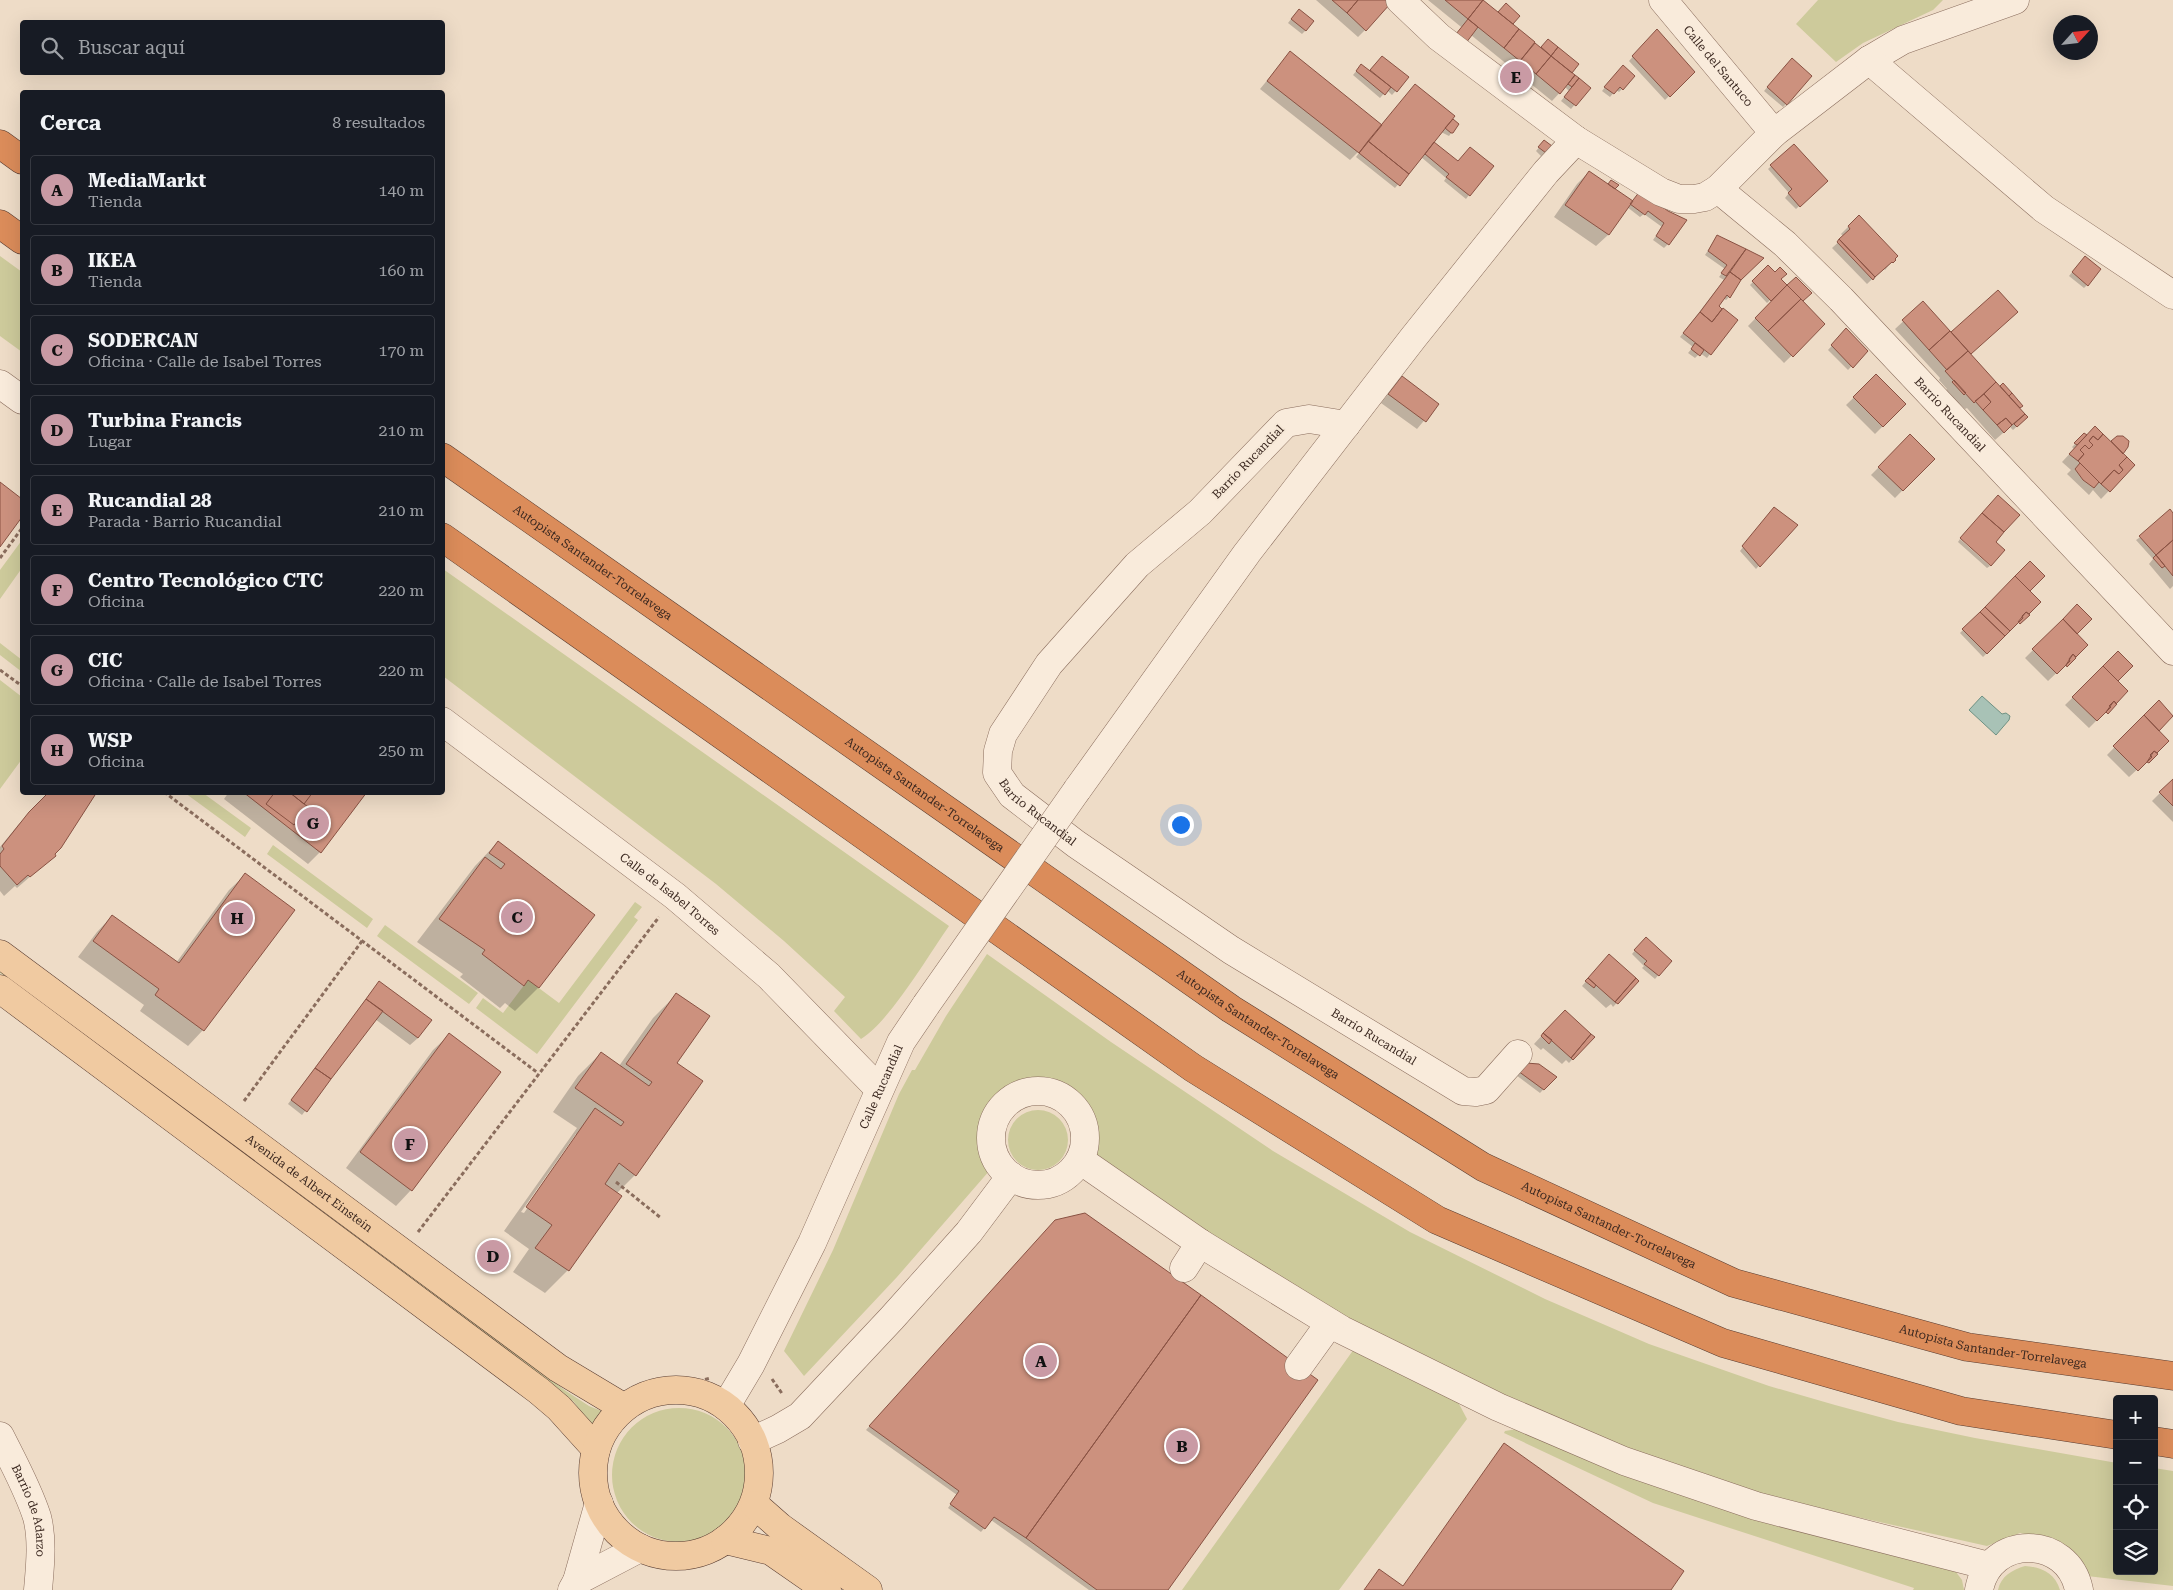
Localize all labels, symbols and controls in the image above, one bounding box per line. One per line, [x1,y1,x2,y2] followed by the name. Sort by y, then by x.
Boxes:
[2053,15,2098,60] north arrow
[20,20,445,75] search box
[1680,23,1756,109] street label: Calle del Santuco
[38,34,66,62] icon: search
[78,36,185,59] text: Buscar aquí
[1500,58,1532,96] pin: E
[40,111,101,135] text: Cerca
[332,113,425,132] text: 8 resultados
[88,169,206,192] text: MediaMarkt
[51,181,63,200] text: A
[378,181,424,200] text: 140 m
[88,192,142,211] text: Tienda
[88,249,137,272] text: IKEA
[51,261,63,280] text: B
[378,261,424,280] text: 160 m
[88,272,142,291] text: Tienda
[88,329,198,352] text: SODERCAN
[51,341,63,360] text: C
[378,341,424,360] text: 170 m
[88,352,322,371] text: Oficina · Calle de Isabel Torres
[1912,374,1989,455] street label: Barrio Rucandial
[88,409,242,432] text: Turbina Francis
[51,421,63,440] text: D
[378,421,424,440] text: 210 m
[1209,422,1287,502] street label: Barrio Rucandial
[88,432,132,451] text: Lugar
[88,489,212,512] text: Rucandial 28
[52,501,62,520] text: E
[378,501,424,520] text: 210 m
[511,502,675,623] street label: Autopista Santander-Torrelavega
[88,512,282,531] text: Parada · Barrio Rucandial
[88,569,323,592] text: Centro Tecnológico CTC
[52,581,62,600] text: F
[378,581,424,600] text: 220 m
[88,592,145,611] text: Oficina
[88,649,122,672] text: CIC
[51,661,63,680] text: G
[378,661,424,680] text: 220 m
[88,672,322,691] text: Oficina · Calle de Isabel Torres
[88,729,132,752] text: WSP
[842,734,1007,855] street label: Autopista Santander-Torrelavega
[50,741,64,760] text: H
[378,741,424,760] text: 250 m
[88,752,145,771] text: Oficina
[996,776,1079,849] street label: Barrio Rucandial
[297,804,329,842] pin: G
[1168,812,1194,838] your location
[617,850,723,938] street label: Calle de Isabel Torres
[501,898,533,936] pin: C
[221,899,253,937] pin: H
[1174,966,1342,1082] street label: Autopista Santander-Torrelavega
[1329,1006,1419,1068] street label: Barrio Rucandial
[856,1042,906,1131] street label: Calle Rucandial
[394,1125,426,1163] pin: F
[243,1132,376,1235] street label: Avenida de Albert Einstein
[1519,1179,1699,1272] street label: Autopista Santander-Torrelavega
[477,1237,509,1275] pin: D
[1898,1322,2088,1371] street label: Autopista Santander-Torrelavega
[1025,1342,1057,1380] pin: A
[2113,1395,2158,1575] map controls
[2113,1395,2158,1440] button: +
[1166,1427,1198,1465] pin: B
[2113,1440,2158,1485] button: −
[9,1462,48,1557] street label: Barrio de Adarzo
[2113,1485,2158,1530] button: locate
[2113,1530,2158,1575] button: layers

